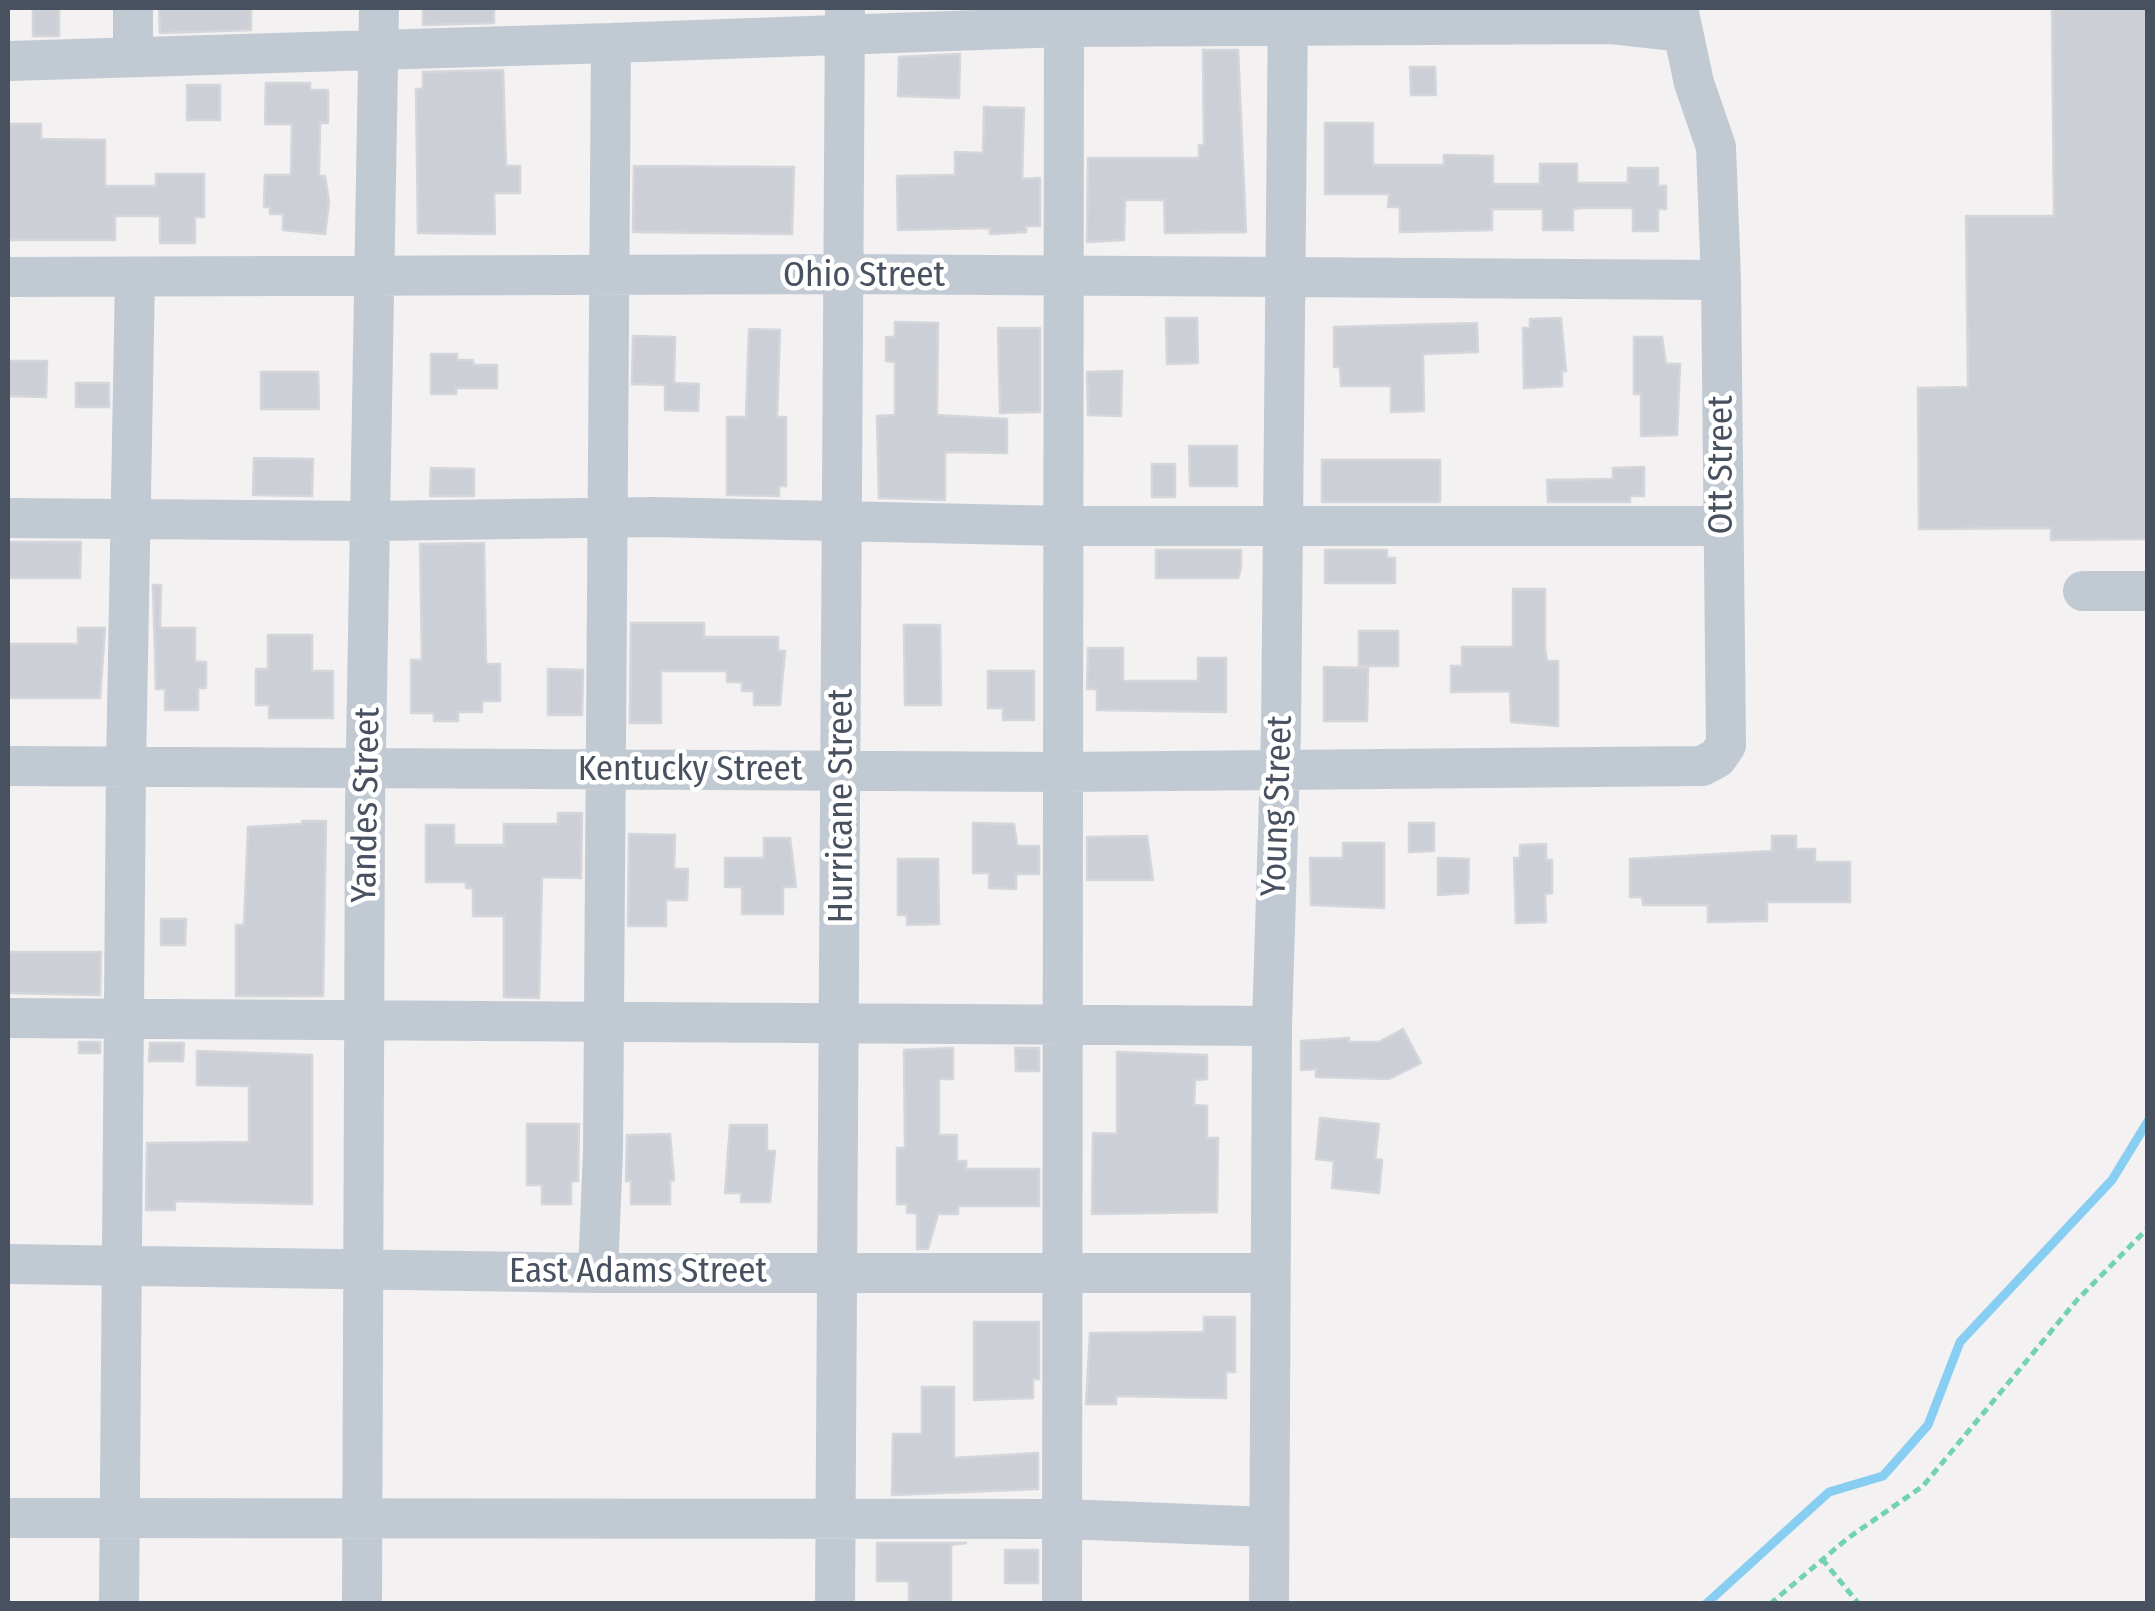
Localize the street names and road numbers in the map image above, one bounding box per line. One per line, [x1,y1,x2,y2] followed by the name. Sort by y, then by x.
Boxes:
[783,255,945,297] street label: Ohio Street
[1701,395,1743,535] street label: Ott Street
[821,689,863,923] street label: Hurricane Street
[344,707,390,903] street label: Yandes Street
[1254,715,1302,897] street label: Young Street
[578,749,802,791] street label: Kentucky Street
[509,1251,767,1293] street label: East Adams Street

